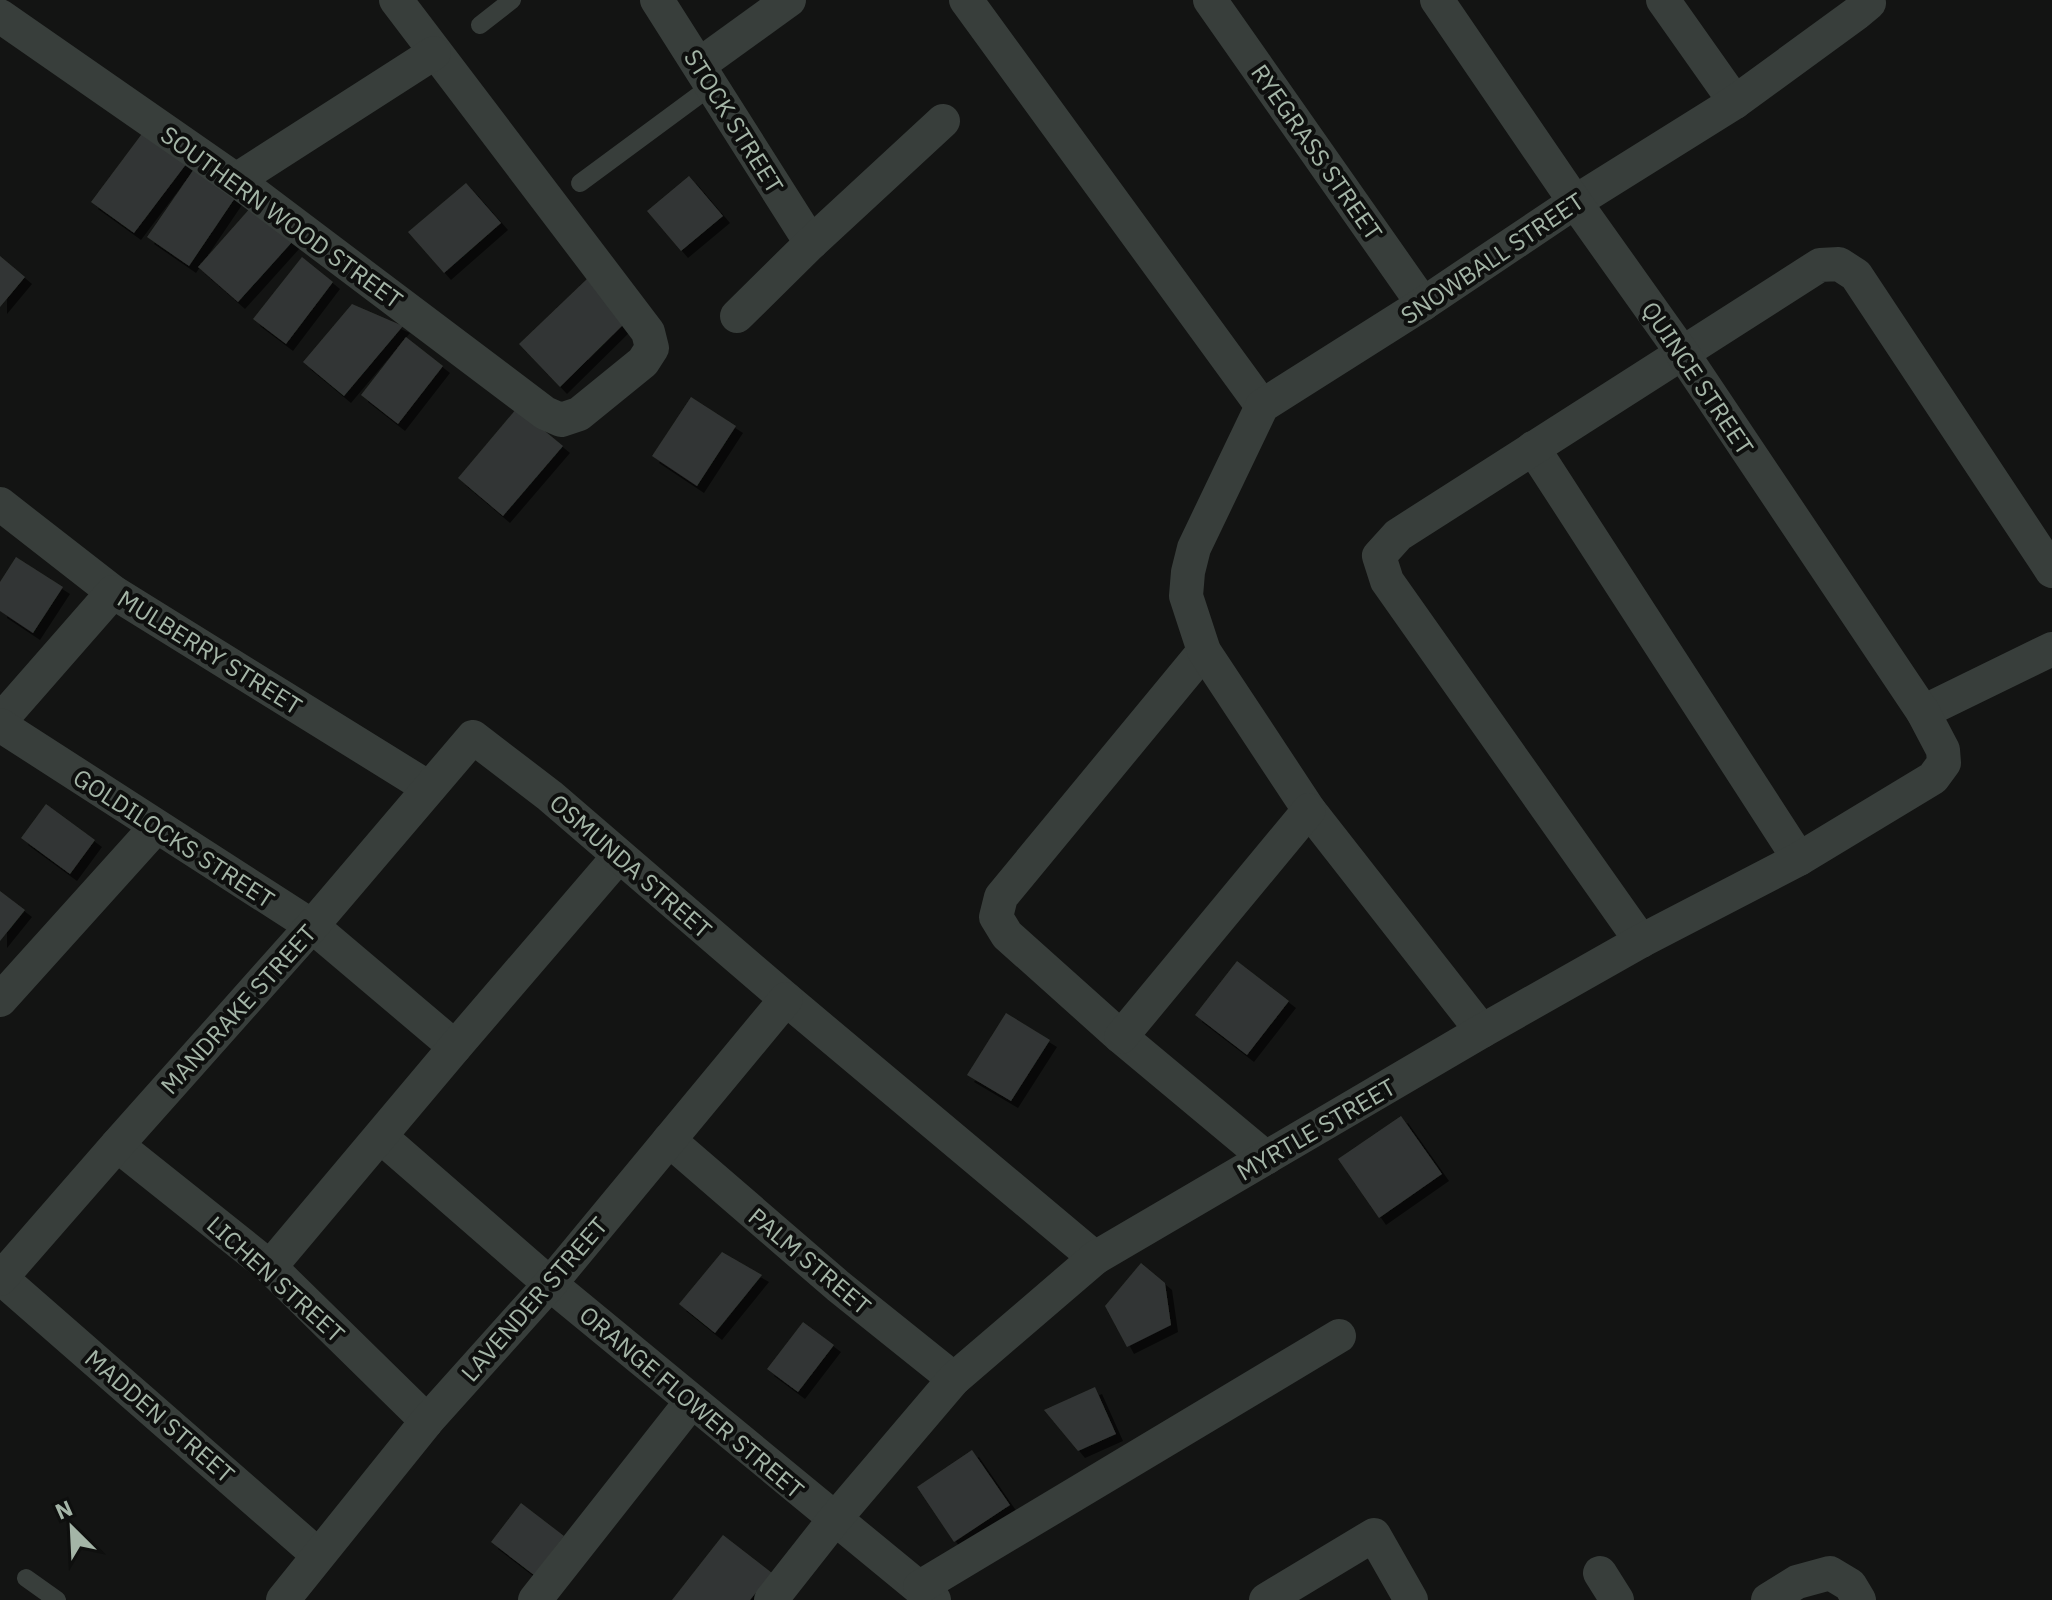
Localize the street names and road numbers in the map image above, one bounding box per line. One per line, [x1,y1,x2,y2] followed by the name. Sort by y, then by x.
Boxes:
[677,43,791,199] street label: STOCK STREET
[1244,58,1390,247] street label: RYEGRASS STREET
[155,118,410,316] street label: SOUTHERN WOOD STREET
[1394,185,1590,331] street label: SNOWBALL STREET
[1635,295,1761,461] street label: QUINCE STREET
[112,582,308,722] street label: MULBERRY STREET
[67,761,281,915] street label: GOLDILOCKS STREET
[543,787,719,945] street label: OSMUNDA STREET
[153,917,323,1101] street label: MANDRAKE STREET
[1231,1070,1401,1187] street label: MYRTLE STREET
[742,1200,878,1322] street label: PALM STREET
[200,1209,352,1349] street label: LICHEN STREET
[454,1210,614,1388] street label: LAVENDER STREET
[573,1299,811,1506] street label: ORANGE FLOWER STREET
[79,1342,242,1490] street label: MADDEN STREET

